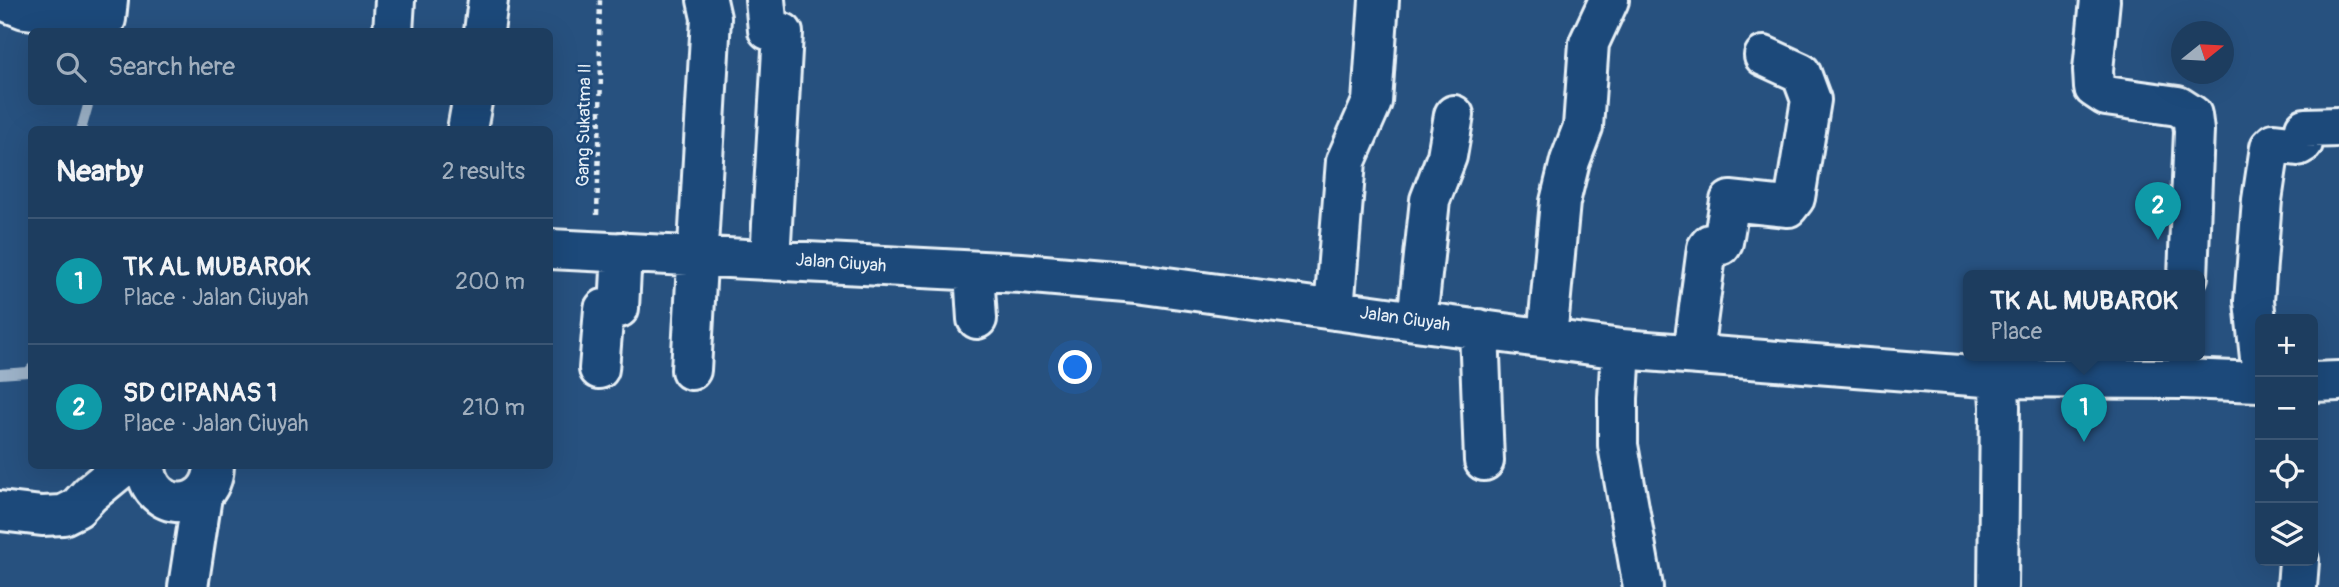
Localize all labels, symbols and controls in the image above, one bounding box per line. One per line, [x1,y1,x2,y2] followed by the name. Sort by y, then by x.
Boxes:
[2171,21,2234,84] north arrow
[28,28,553,105] search box
[52,48,90,86] icon: search
[108,51,235,83] text: Search here
[571,63,597,187] street label: Gang Sukatma II
[56,153,143,190] text: Nearby
[442,157,525,186] text: 2 results
[2135,182,2181,240] pin: 2
[795,248,887,278] street label: Jalan Ciuyah
[123,251,311,283] text: TK AL MUBAROK
[75,267,84,296] text: 1
[455,267,525,296] text: 200 m
[1963,270,2205,361] popup
[123,283,309,312] text: Place · Jalan Ciuyah
[1990,285,2178,317] text: TK AL MUBAROK
[1358,301,1452,337] street label: Jalan Ciuyah
[2255,314,2318,566] map controls
[2255,314,2318,377] button: +
[1990,317,2042,346] text: Place
[1058,350,1092,384] your location
[123,377,277,409] text: SD CIPANAS 1
[2255,377,2318,440] button: −
[2061,384,2107,442] pin: 1
[73,393,85,422] text: 2
[462,393,525,422] text: 210 m
[123,409,309,438] text: Place · Jalan Ciuyah
[2255,440,2318,503] button: locate
[2255,503,2318,566] button: layers

